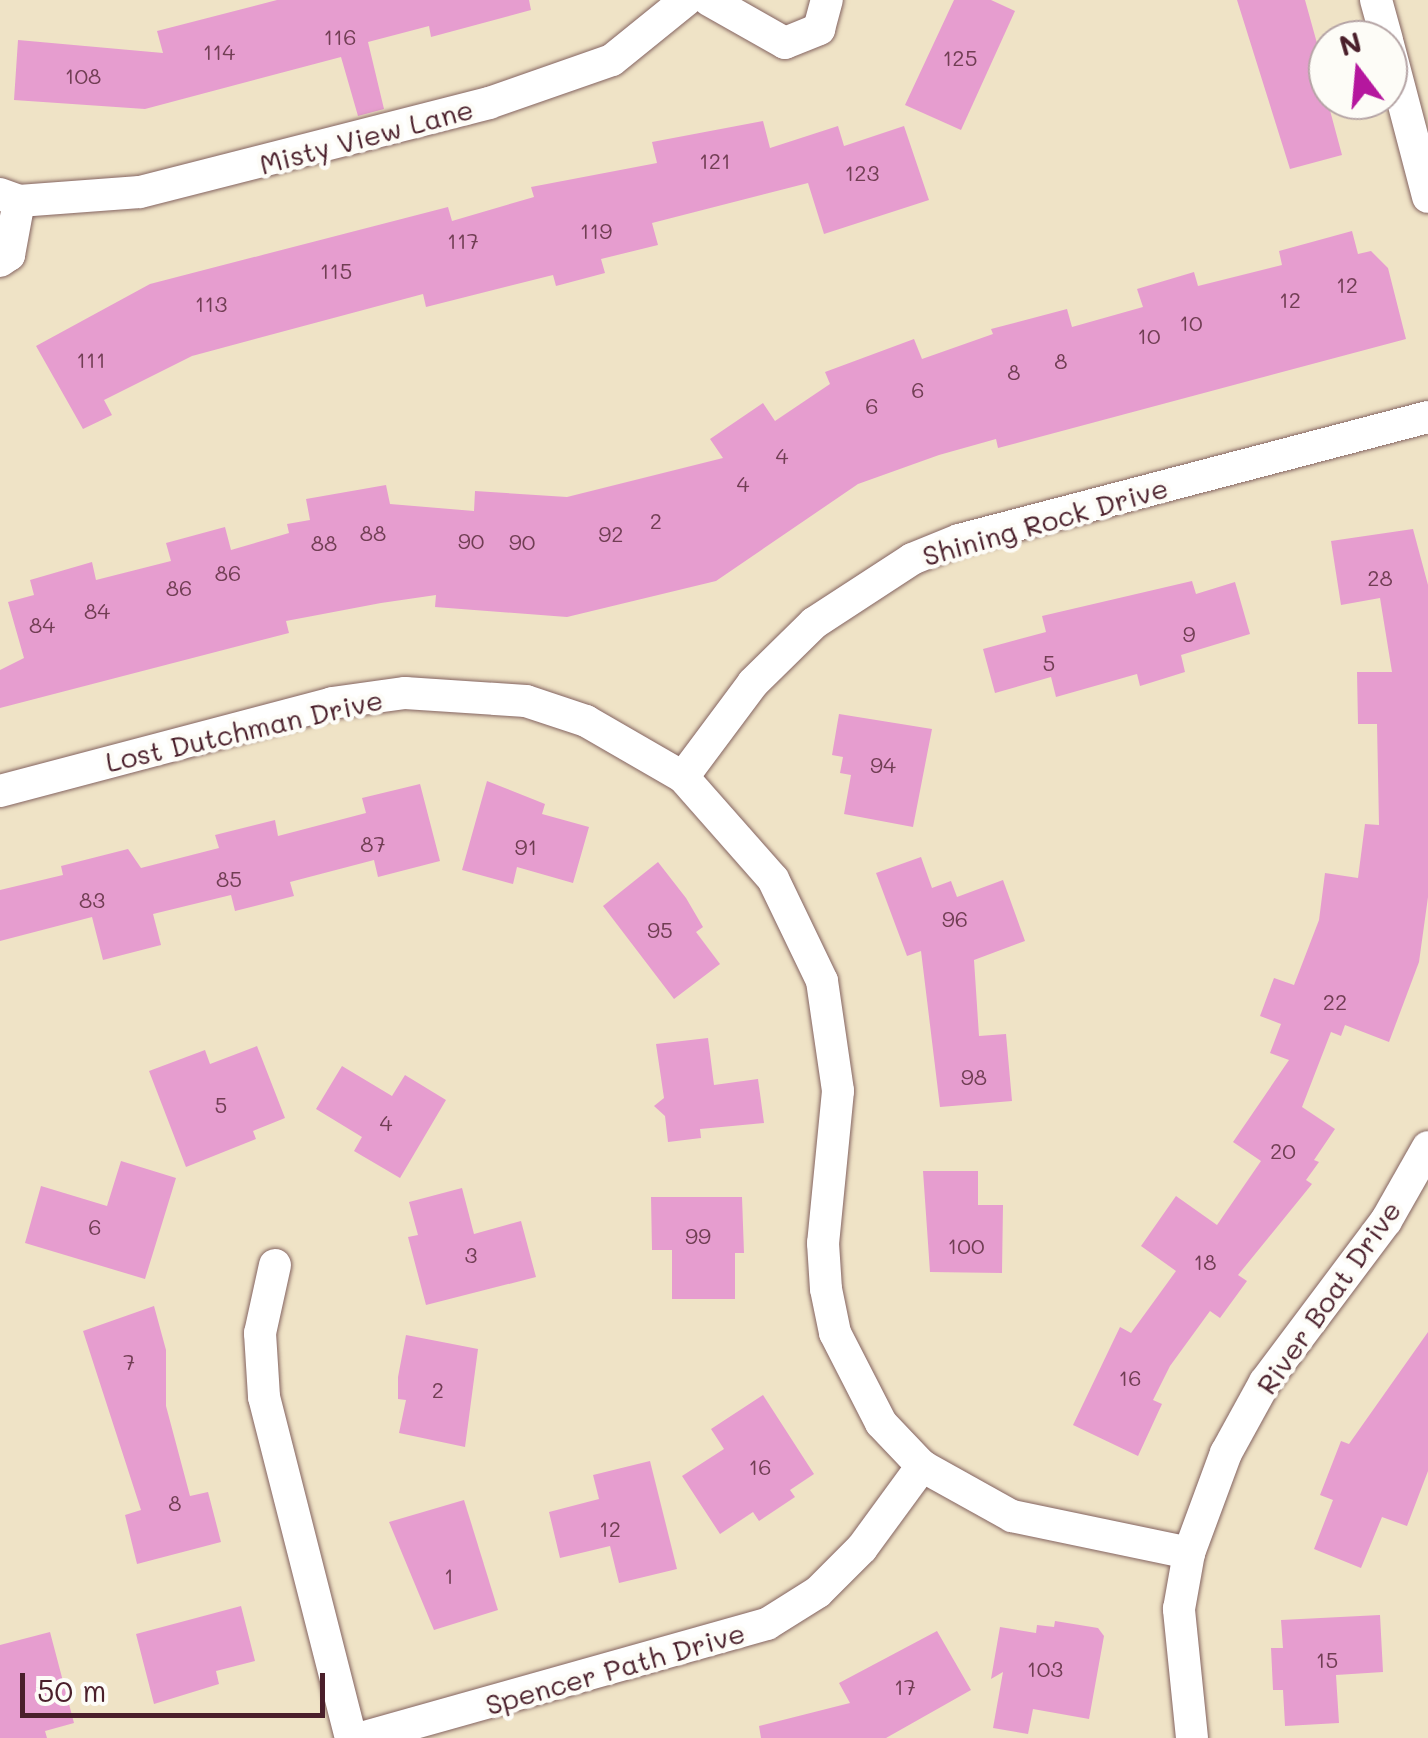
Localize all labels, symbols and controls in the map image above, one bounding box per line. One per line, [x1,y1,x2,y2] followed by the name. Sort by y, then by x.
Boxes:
[1308,20,1408,120] north arrow
[1335,23,1365,63] text: N
[324,24,356,50] house number: 116
[203,39,235,65] house number: 114
[943,45,977,71] house number: 125
[65,63,101,89] house number: 108
[255,91,477,181] street label: Misty View Lane
[699,148,731,174] house number: 121
[845,160,879,186] house number: 123
[580,218,612,244] house number: 119
[447,228,479,254] house number: 117
[320,258,352,284] house number: 115
[1336,272,1358,298] house number: 12
[1279,287,1301,313] house number: 12
[195,291,227,317] house number: 113
[1179,310,1203,336] house number: 10
[1137,323,1161,349] house number: 10
[76,347,106,373] house number: 111
[1054,348,1068,374] house number: 8
[1007,359,1021,385] house number: 8
[911,377,925,403] house number: 6
[865,393,879,419] house number: 6
[776,443,788,469] house number: 4
[918,470,1172,572] street label: Shining Rock Drive
[737,471,749,497] house number: 4
[650,508,662,534] house number: 2
[360,520,386,546] house number: 88
[598,521,624,547] house number: 92
[458,528,484,554] house number: 90
[509,529,535,555] house number: 90
[311,530,337,556] house number: 88
[215,560,241,586] house number: 86
[1367,565,1393,591] house number: 28
[166,575,192,601] house number: 86
[84,598,110,624] house number: 84
[29,612,55,638] house number: 84
[1182,621,1196,647] house number: 9
[1043,650,1055,676] house number: 5
[102,682,386,778] street label: Lost Dutchman Drive
[870,752,896,778] house number: 94
[360,831,386,857] house number: 87
[515,834,537,860] house number: 91
[216,866,242,892] house number: 85
[79,887,105,913] house number: 83
[942,906,968,932] house number: 96
[647,917,673,943] house number: 95
[1323,989,1347,1015] house number: 22
[961,1064,987,1090] house number: 98
[215,1092,227,1118] house number: 5
[380,1110,392,1136] house number: 4
[1270,1138,1296,1164] house number: 20
[1249,1194,1407,1400] street label: River Boat Drive
[88,1214,102,1240] house number: 6
[685,1223,711,1249] house number: 99
[948,1233,984,1259] house number: 100
[465,1242,477,1268] house number: 3
[1193,1249,1217,1275] house number: 18
[123,1349,135,1375] house number: 7
[1118,1365,1142,1391] house number: 16
[432,1377,444,1403] house number: 2
[748,1454,772,1480] house number: 16
[168,1490,182,1516] house number: 8
[599,1516,621,1542] house number: 12
[444,1563,454,1589] house number: 1
[481,1615,749,1721] street label: Spencer Path Drive
[1316,1647,1338,1673] house number: 15
[25,1653,330,1715] scale bar
[1027,1656,1063,1682] house number: 103
[37,1670,107,1710] text: 50 m
[894,1674,916,1700] house number: 17

